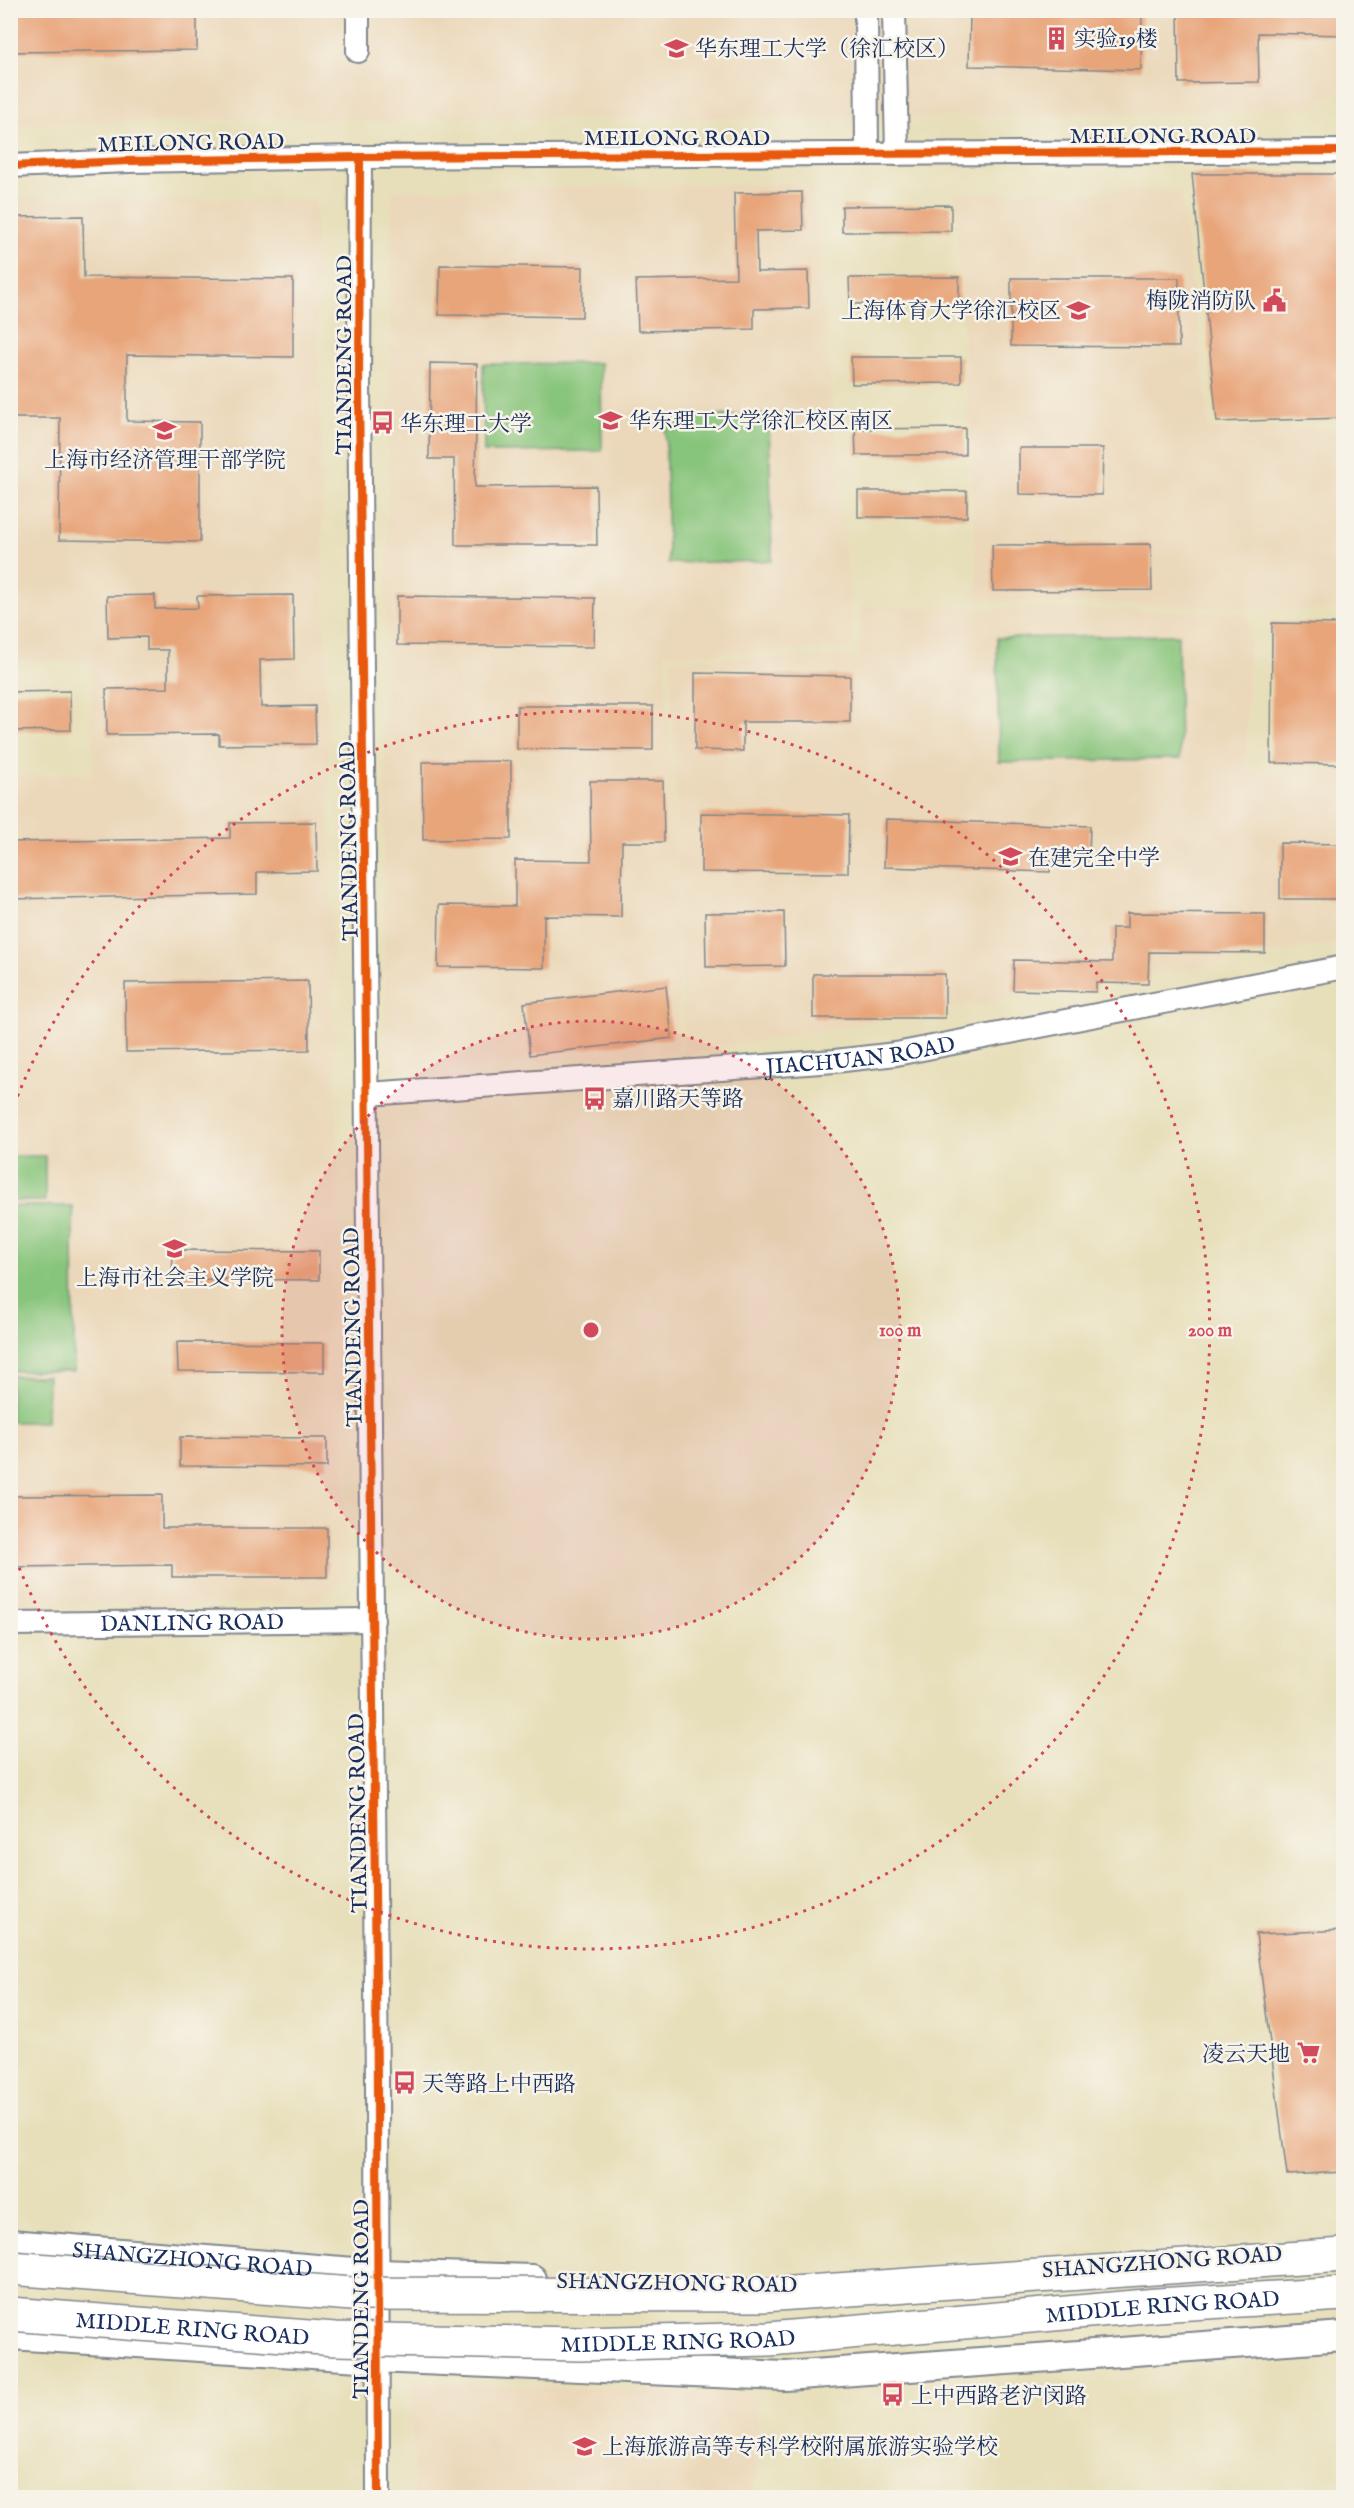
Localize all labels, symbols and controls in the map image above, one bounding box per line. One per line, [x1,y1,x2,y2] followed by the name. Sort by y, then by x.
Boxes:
[1043,25,1069,51] building icon: 实验19楼
[1074,26,1158,54] place label: 实验19楼
[664,35,690,61] school or university icon: 华东理工大学（徐汇校区）
[695,36,959,64] place label: 华东理工大学（徐汇校区）
[1070,123,1256,151] street label: MEILONG ROAD
[584,125,770,153] street label: MEILONG ROAD
[98,128,285,160] street label: MEILONG ROAD
[331,255,359,455] street label: TIANDENG ROAD
[1261,287,1287,313] public building icon: 梅陇消防队
[1146,288,1256,316] place label: 梅陇消防队
[1066,297,1092,323] school or university icon: 上海体育大学徐汇校区
[841,298,1061,326] place label: 上海体育大学徐汇校区
[598,407,624,433] school or university icon: 华东理工大学徐汇校区南区
[629,408,893,436] place label: 华东理工大学徐汇校区南区
[369,410,395,436] bus stop icon: 华东理工大学
[400,411,532,439] place label: 华东理工大学
[152,417,178,443] school or university icon: 上海市经济管理干部学院
[44,447,286,475] place label: 上海市经济管理干部学院
[334,741,366,941] street label: TIANDENG ROAD
[997,844,1023,870] school or university icon: 在建完全中学
[1028,845,1160,873] place label: 在建完全中学
[762,1031,958,1082] street label: JIACHUAN ROAD
[581,1085,607,1111] bus stop icon: 嘉川路天等路
[612,1086,744,1114] place label: 嘉川路天等路
[338,1227,370,1427] street label: TIANDENG ROAD
[162,1235,188,1261] school or university icon: 上海市社会主义学院
[76,1265,274,1293] place label: 上海市社会主义学院
[581,1320,601,1340] centre of rings
[879,1320,921,1343] text: 100 m
[1188,1320,1232,1343] text: 200 m
[100,1609,284,1639] street label: DANLING ROAD
[343,1713,375,1913] street label: TIANDENG ROAD
[1295,2040,1321,2066] supermarket icon: 凌云天地
[1202,2041,1290,2069] place label: 凌云天地
[391,2070,417,2096] bus stop icon: 天等路上中西路
[422,2071,576,2099] place label: 天等路上中西路
[348,2199,376,2399] street label: TIANDENG ROAD
[71,2237,313,2285] street label: SHANGZHONG ROAD
[1041,2241,1283,2285] street label: SHANGZHONG ROAD
[556,2268,798,2300] street label: SHANGZHONG ROAD
[1045,2286,1280,2331] street label: MIDDLE RING ROAD
[74,2307,310,2353] street label: MIDDLE RING ROAD
[560,2325,796,2360] street label: MIDDLE RING ROAD
[880,2382,906,2408] bus stop icon: 上中西路老沪闵路
[911,2383,1087,2411] place label: 上中西路老沪闵路
[571,2433,597,2459] school or university icon: 上海旅游高等专科学校附属旅游实验学校
[602,2434,998,2462] place label: 上海旅游高等专科学校附属旅游实验学校

